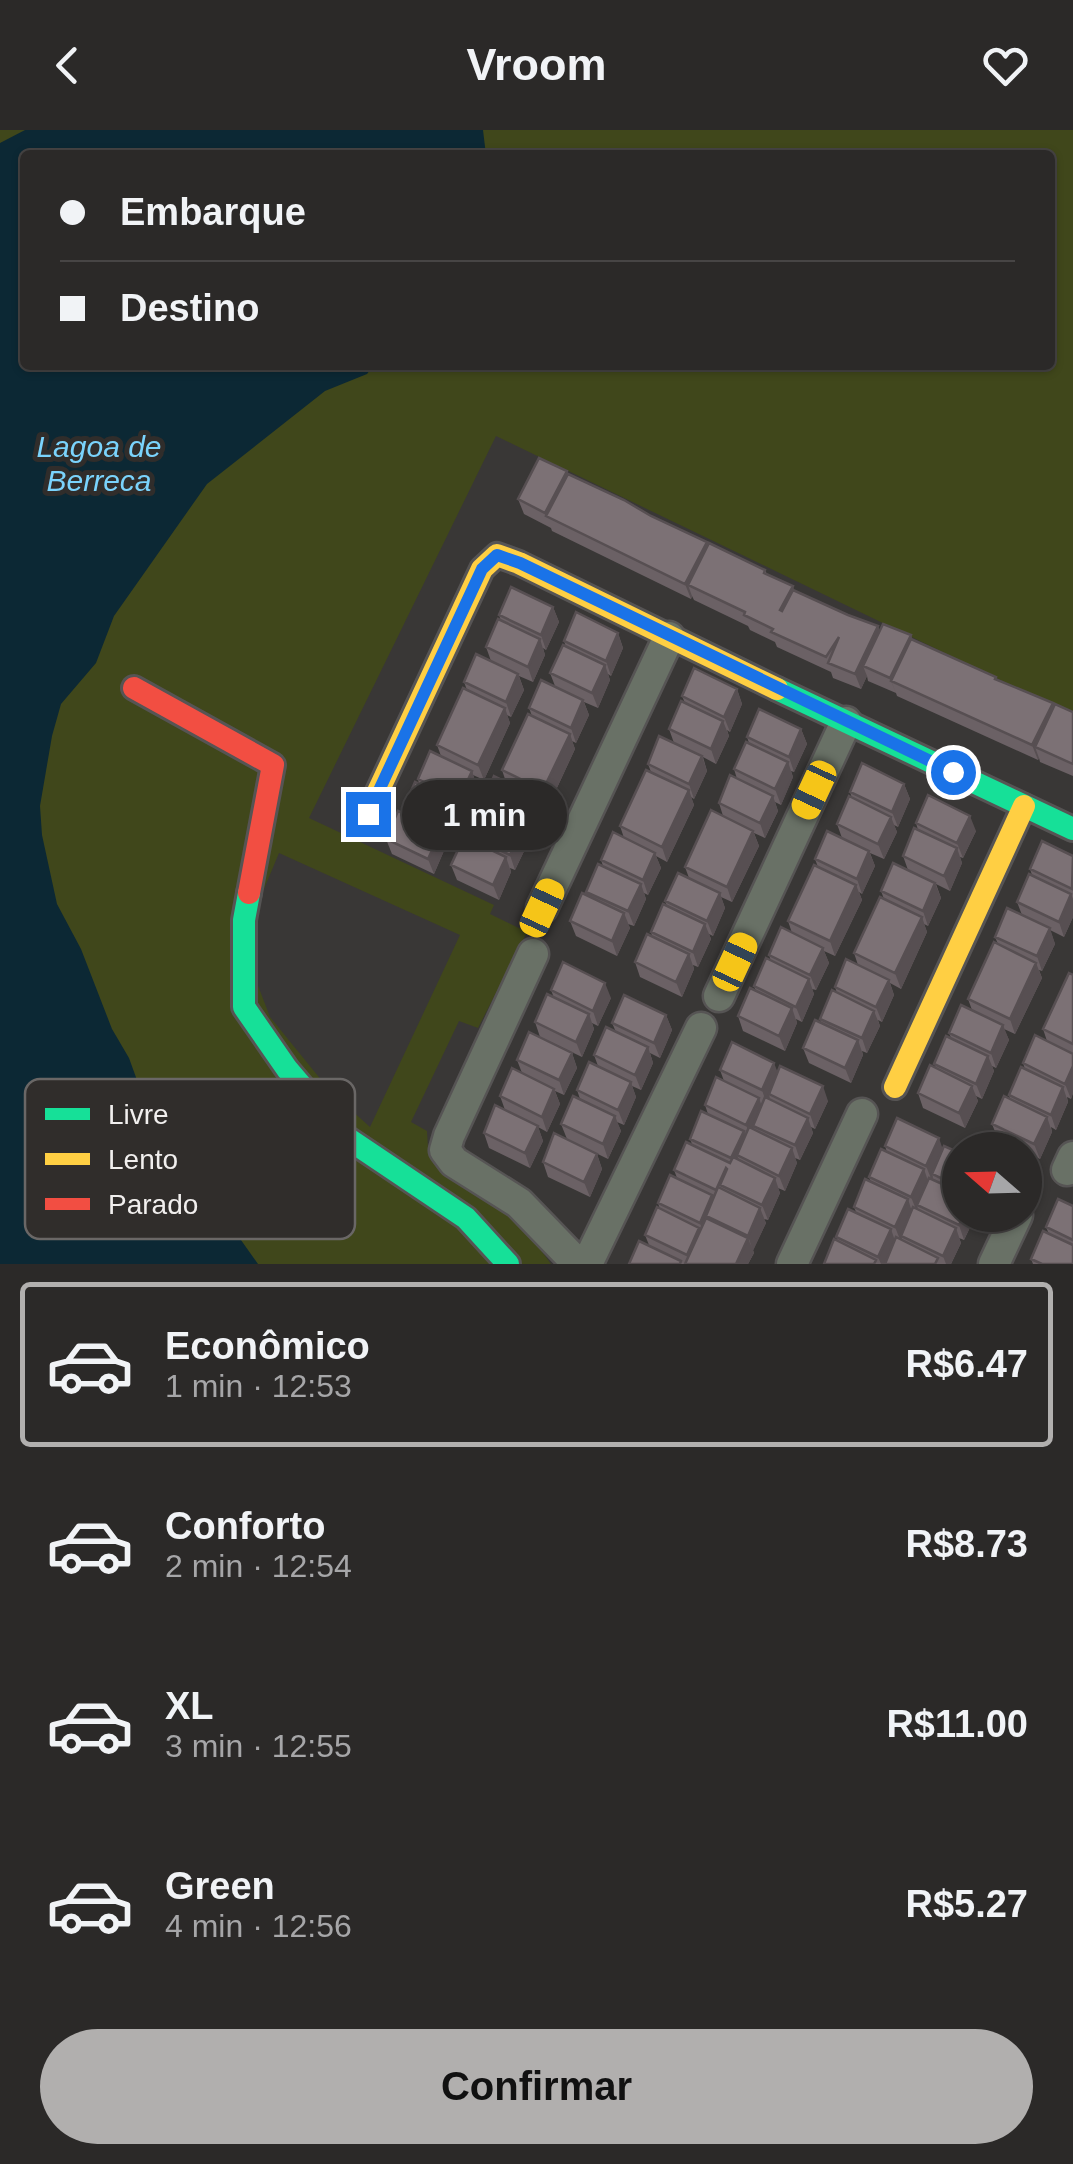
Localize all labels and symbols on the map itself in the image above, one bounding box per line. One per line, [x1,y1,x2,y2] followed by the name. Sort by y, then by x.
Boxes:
[36,430,162,497] water label: Lagoa de Berreca
[931,750,976,795] route start
[788,756,840,824] car
[403,779,568,849] callout: 1 min
[346,792,391,837] route end
[516,874,568,942] car
[709,928,761,996] car
[25,1079,355,1239] legend
[108,1099,169,1130] text: Livre
[942,1132,1042,1232] north arrow
[108,1144,178,1175] text: Lento
[108,1189,198,1220] text: Parado

